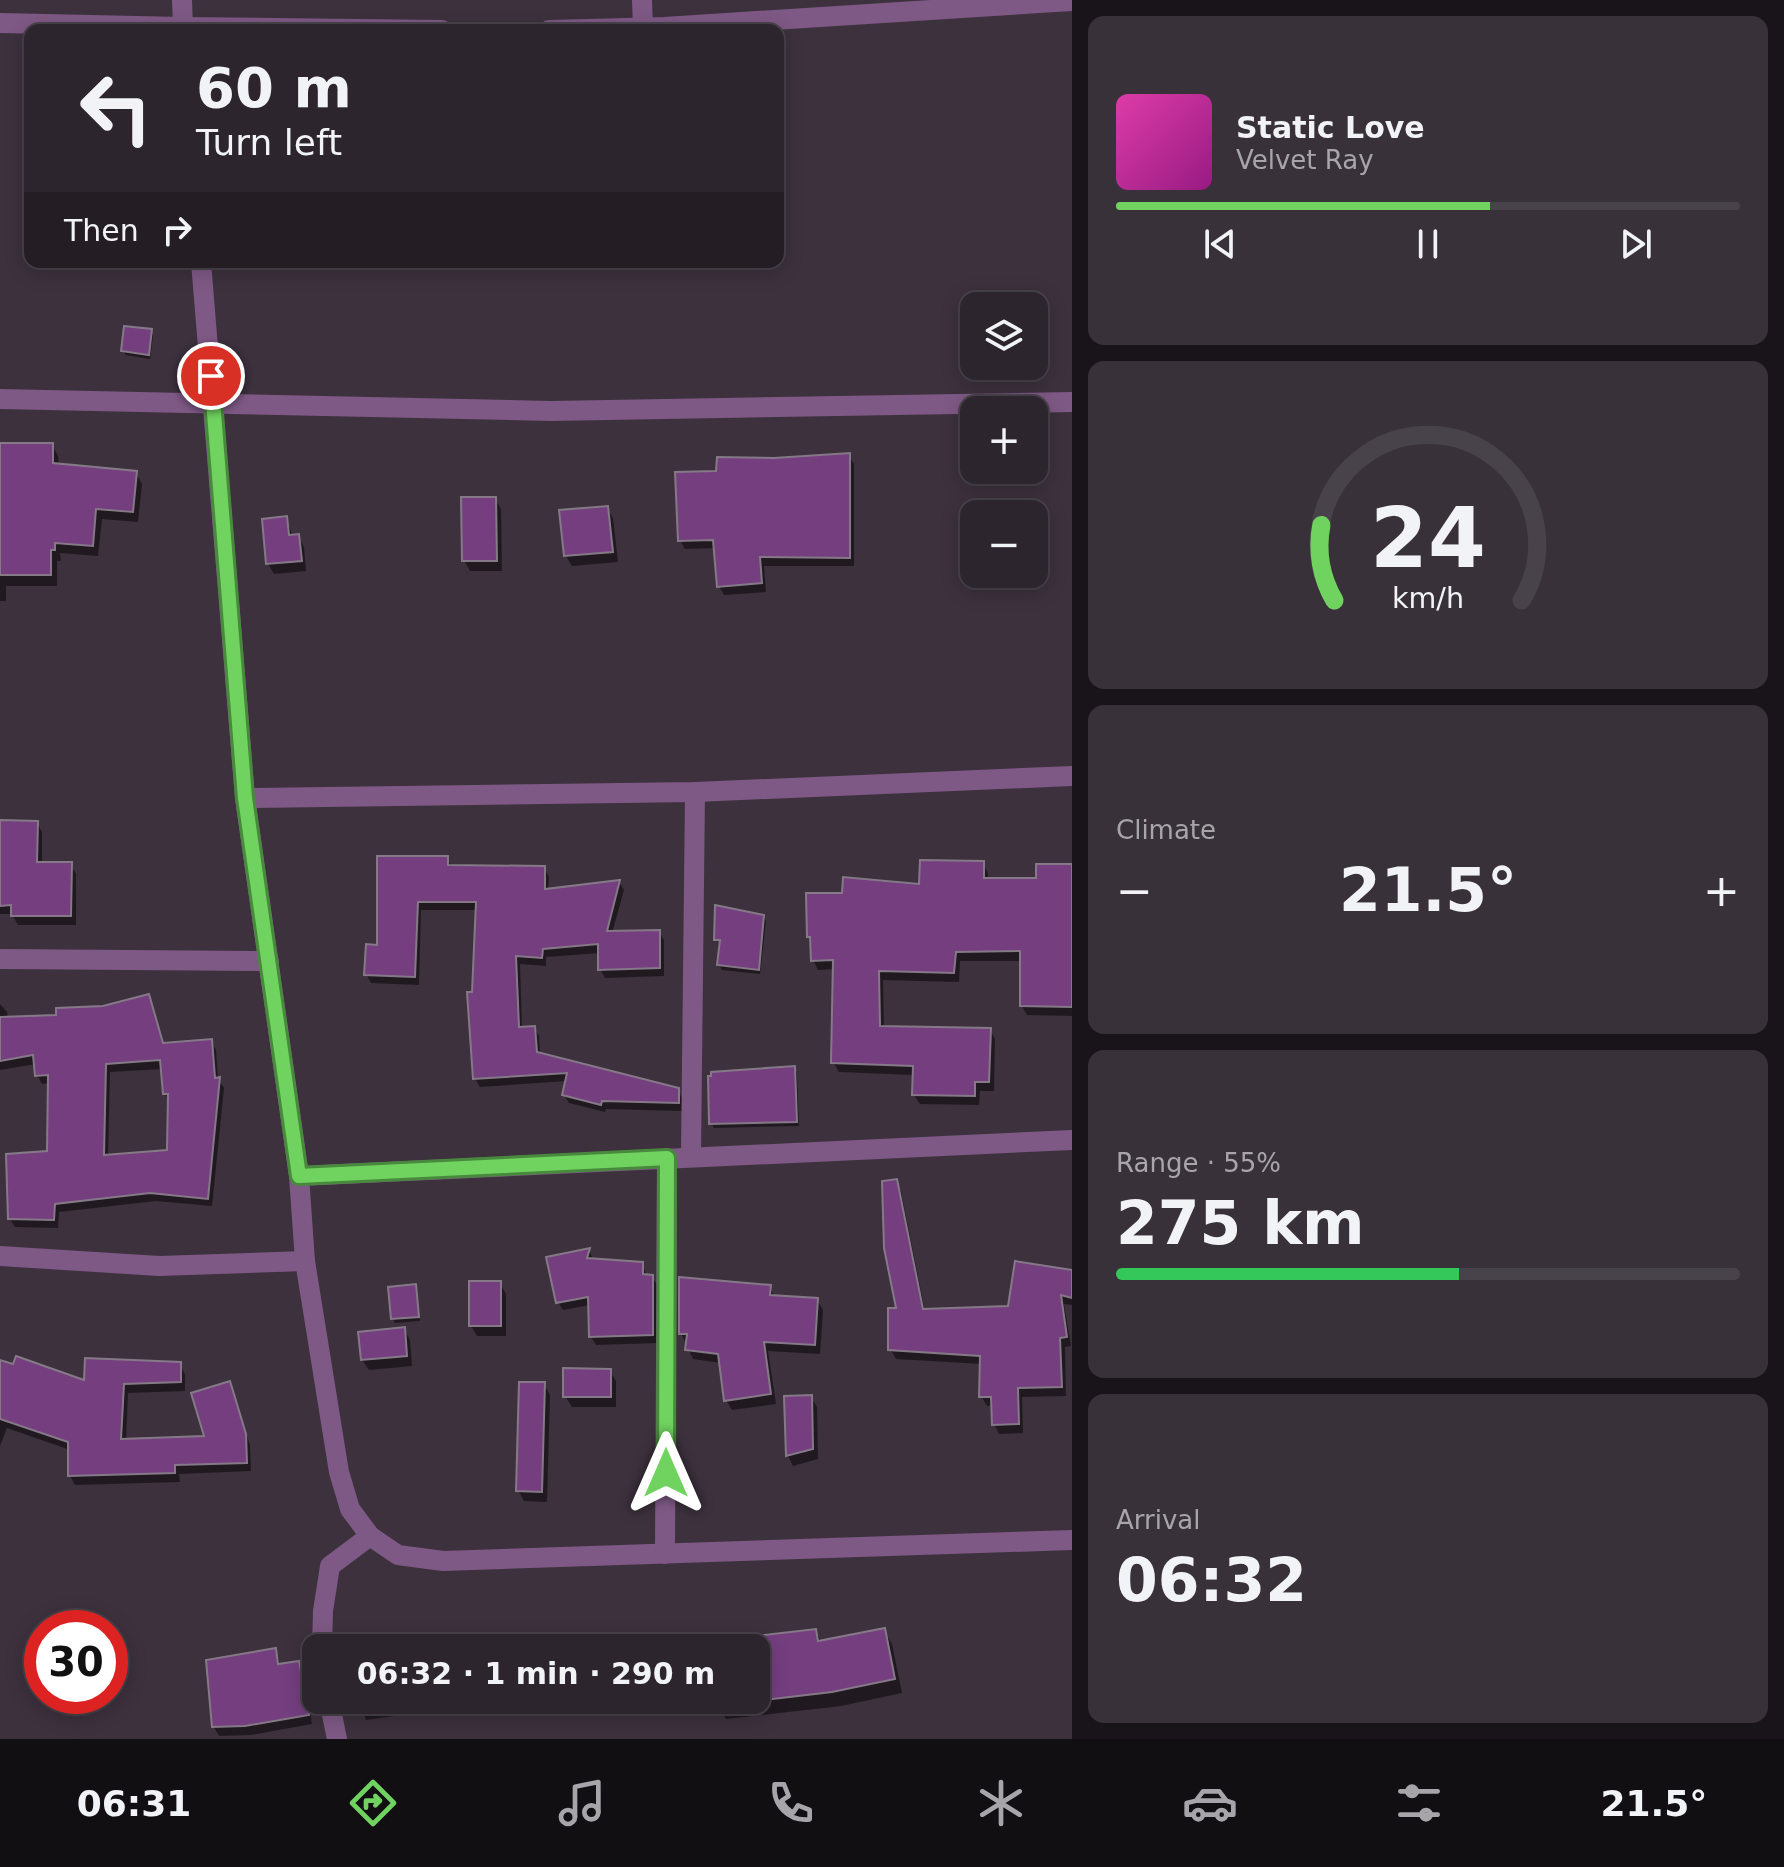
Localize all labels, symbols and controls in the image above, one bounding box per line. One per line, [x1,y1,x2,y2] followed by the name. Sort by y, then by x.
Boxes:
[196,55,352,120] text: 60 m
[64,56,168,160] icon: left
[1236,110,1425,145] text: Static Love
[196,122,342,163] text: Turn left
[1236,145,1374,175] text: Velvet Ray
[155,208,199,252] icon: right
[64,213,139,248] text: Then
[1198,222,1242,266] icon: previous
[1406,222,1450,266] icon: pause
[1614,222,1658,266] icon: next
[960,292,1048,588] map controls
[960,292,1048,380] button: layers
[177,342,245,410] pin
[189,354,233,398] icon: arrive
[960,396,1048,484] button: +
[1370,489,1486,586] text: 24
[960,500,1048,588] button: −
[1392,581,1464,615] text: km/h
[1116,815,1216,845] text: Climate
[1339,855,1517,925] text: 21.5°
[1116,865,1153,916] text: −
[1703,865,1740,916] text: +
[1116,1148,1281,1178] text: Range · 55%
[1116,1188,1365,1258] text: 275 km
[624,1431,708,1515] position arrow
[1116,1505,1200,1535] text: Arrival
[1116,1545,1307,1615] text: 06:32
[24,1610,128,1714] speed limit sign: 30
[357,1656,715,1691] text: 06:32 · 1 min · 290 m
[345,1775,401,1831] icon: directions
[554,1775,610,1831] icon: music
[763,1775,819,1831] icon: phone
[973,1775,1029,1831] icon: climate
[1182,1775,1238,1831] icon: car
[1391,1775,1447,1831] icon: filters
[77,1783,191,1824] text: 06:31
[1600,1783,1707,1824] text: 21.5°

